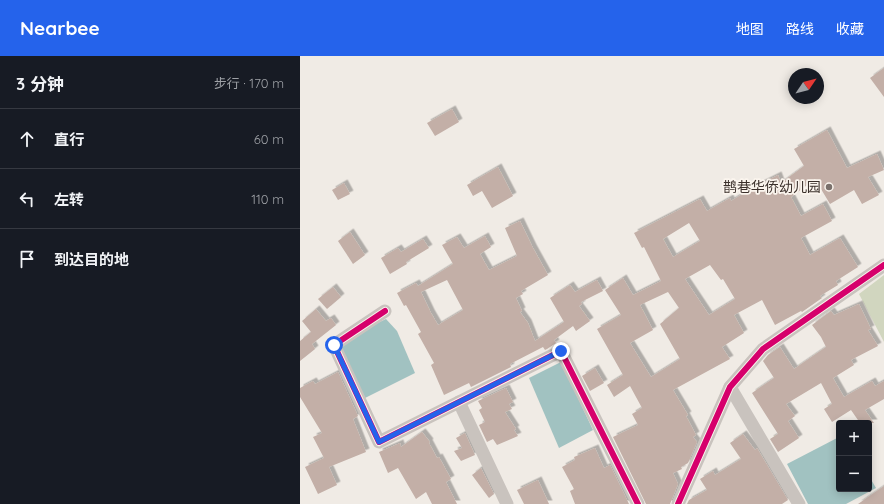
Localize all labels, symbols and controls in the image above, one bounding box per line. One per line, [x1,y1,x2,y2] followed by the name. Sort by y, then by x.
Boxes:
[20,16,100,40] text: Nearbee
[736,20,764,38] text: 地图
[786,20,814,38] text: 路线
[836,20,864,38] text: 收藏
[788,68,824,104] north arrow
[16,73,64,94] text: 3 分钟
[214,75,284,91] text: 步行 · 170 m
[16,128,38,150] icon: ahead
[54,130,84,149] text: 直行
[254,131,284,147] text: 60 m
[723,178,821,196] place label: 鹊巷华侨幼儿园
[824,182,834,192] marker: 鹊巷华侨幼儿园
[16,188,38,210] icon: left
[54,190,84,209] text: 左转
[251,191,284,207] text: 110 m
[16,248,38,270] icon: arrive
[54,250,129,269] text: 到达目的地
[325,336,343,354] route start
[552,342,570,360] route end
[836,420,872,492] map controls
[836,420,872,456] button: +
[836,456,872,492] button: −

